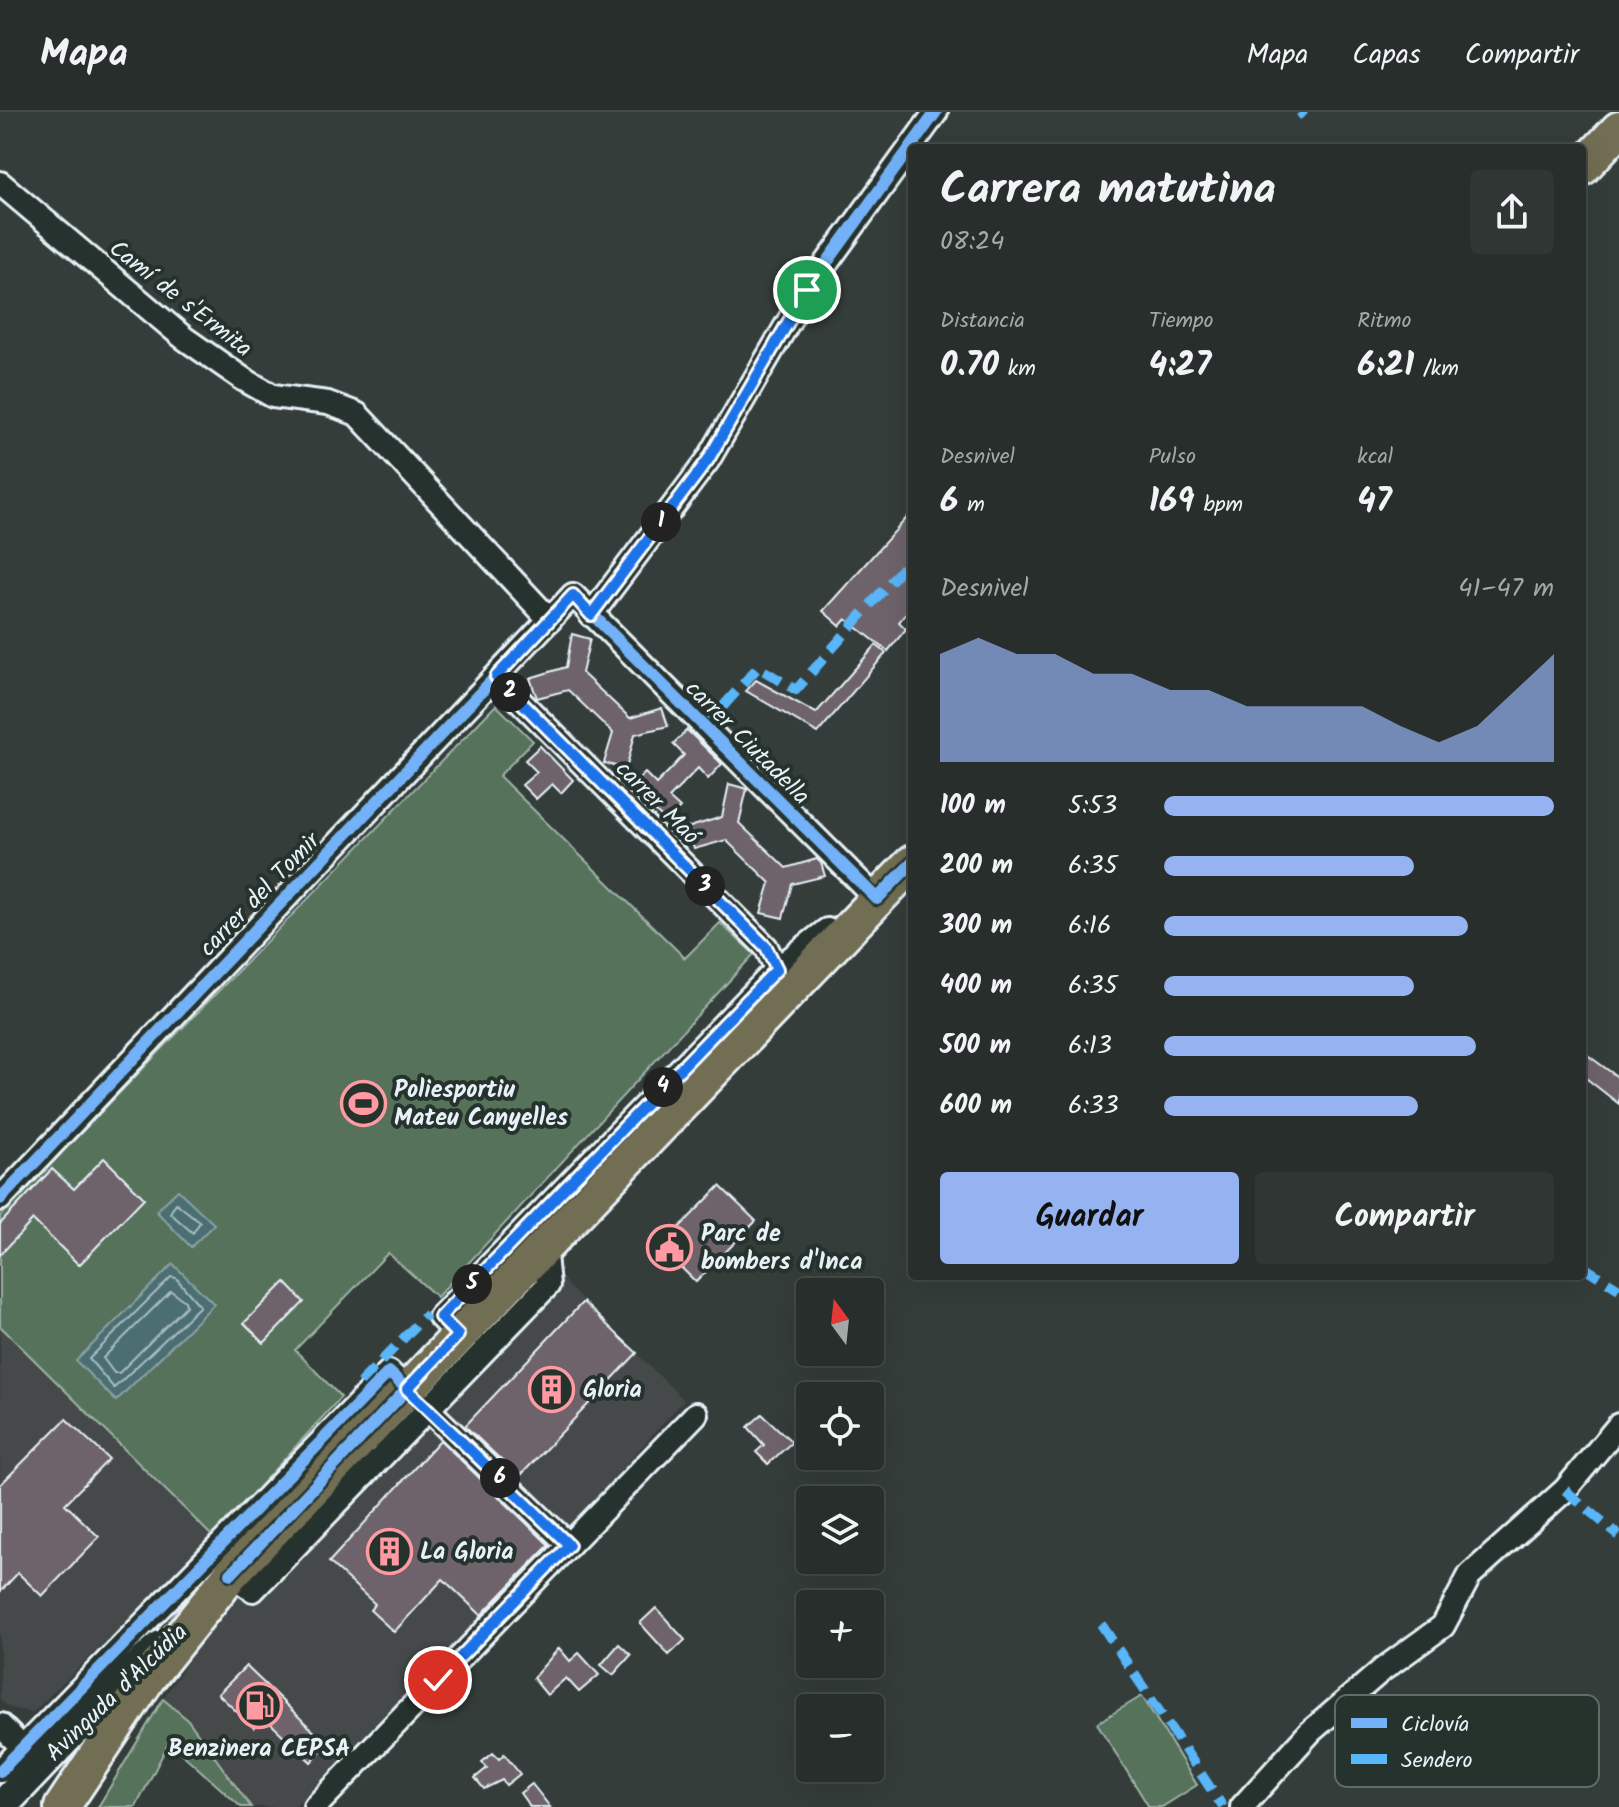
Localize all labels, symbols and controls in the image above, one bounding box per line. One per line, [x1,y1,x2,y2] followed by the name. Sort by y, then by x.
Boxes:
[40,25,128,85] text: Mapa
[1247,33,1308,78] text: Mapa
[1352,33,1421,78] text: Capas
[1465,33,1579,78] text: Compartir
[940,156,1276,226] text: Carrera matutina
[1470,170,1554,254] button: share
[940,221,1004,263] text: 08:24
[100,230,260,368] street label: Camí de s'Ermita
[773,256,841,324] pin
[785,268,829,312] icon: arrive
[940,304,1025,339] text: Distancia
[1149,304,1214,339] text: Tiempo
[1357,304,1411,339] text: Ritmo
[940,339,999,393] text: 0.70
[1149,339,1211,393] text: 4:27
[1357,339,1414,393] text: 6:21
[999,352,1036,387] text: km
[1414,352,1459,387] text: /km
[940,440,1015,475] text: Desnivel
[1149,440,1196,475] text: Pulso
[1357,440,1393,475] text: kcal
[940,475,958,529] text: 6
[1149,475,1195,529] text: 169
[1357,475,1392,529] text: 47
[958,488,985,523] text: m
[1195,488,1243,523] text: bpm
[641,502,681,542] pin: 1
[658,504,664,539] text: 1
[940,568,1029,610] text: Desnivel
[1458,568,1554,610] text: 41–47 m
[675,671,819,815] street label: carrer Ciutadella
[490,672,530,712] pin: 2
[504,674,516,709] text: 2
[605,751,709,856] street label: carrer Maó
[940,785,1006,827] text: 100 m
[1068,785,1117,827] text: 5:53
[190,822,331,966] street label: carrer del Tomir
[940,845,1013,887] text: 200 m
[1068,845,1118,887] text: 6:35
[685,866,725,906] pin: 3
[699,868,711,903] text: 3
[940,905,1012,947] text: 300 m
[1068,905,1111,947] text: 6:16
[940,965,1012,1007] text: 400 m
[1068,965,1118,1007] text: 6:35
[940,1025,1011,1067] text: 500 m
[1068,1025,1112,1067] text: 6:13
[643,1067,683,1107] pin: 4
[657,1069,669,1104] text: 4
[394,1071,568,1138] place label: Poliesportiu Mateu Canyelles
[339,1079,387,1127] sports icon: Poliesportiu Mateu Canyelles
[940,1085,1012,1127] text: 600 m
[1068,1085,1119,1127] text: 6:33
[940,1172,1239,1264] button: Guardar
[1255,1172,1554,1264] button: Compartir
[701,1215,863,1282] place label: Parc de bombers d'Inca
[646,1223,694,1271] public building icon: Parc de bombers d'Inca
[452,1264,492,1304] pin: 5
[466,1266,478,1301] text: 5
[796,1278,884,1366] north arrow
[796,1278,884,1782] map controls
[528,1365,576,1413] building icon: Gloria
[583,1371,642,1410] place label: Gloria
[796,1382,884,1470] button: locate
[480,1458,520,1498] pin: 6
[494,1460,506,1495] text: 6
[796,1486,884,1574] button: layers
[365,1527,413,1575] building icon: La Gloria
[420,1533,513,1572] place label: La Gloria
[796,1590,884,1678] button: +
[37,1614,198,1772] street label: Avinguda d'Alcúdia
[404,1646,472,1714] pin
[416,1658,460,1702] icon: check
[235,1682,283,1730] fuel station icon: Benzinera CEPSA
[796,1694,884,1782] button: −
[1335,1695,1599,1787] legend
[1401,1708,1469,1743] text: Ciclovía
[168,1730,350,1769] place label: Benzinera CEPSA
[1401,1744,1472,1779] text: Sendero

